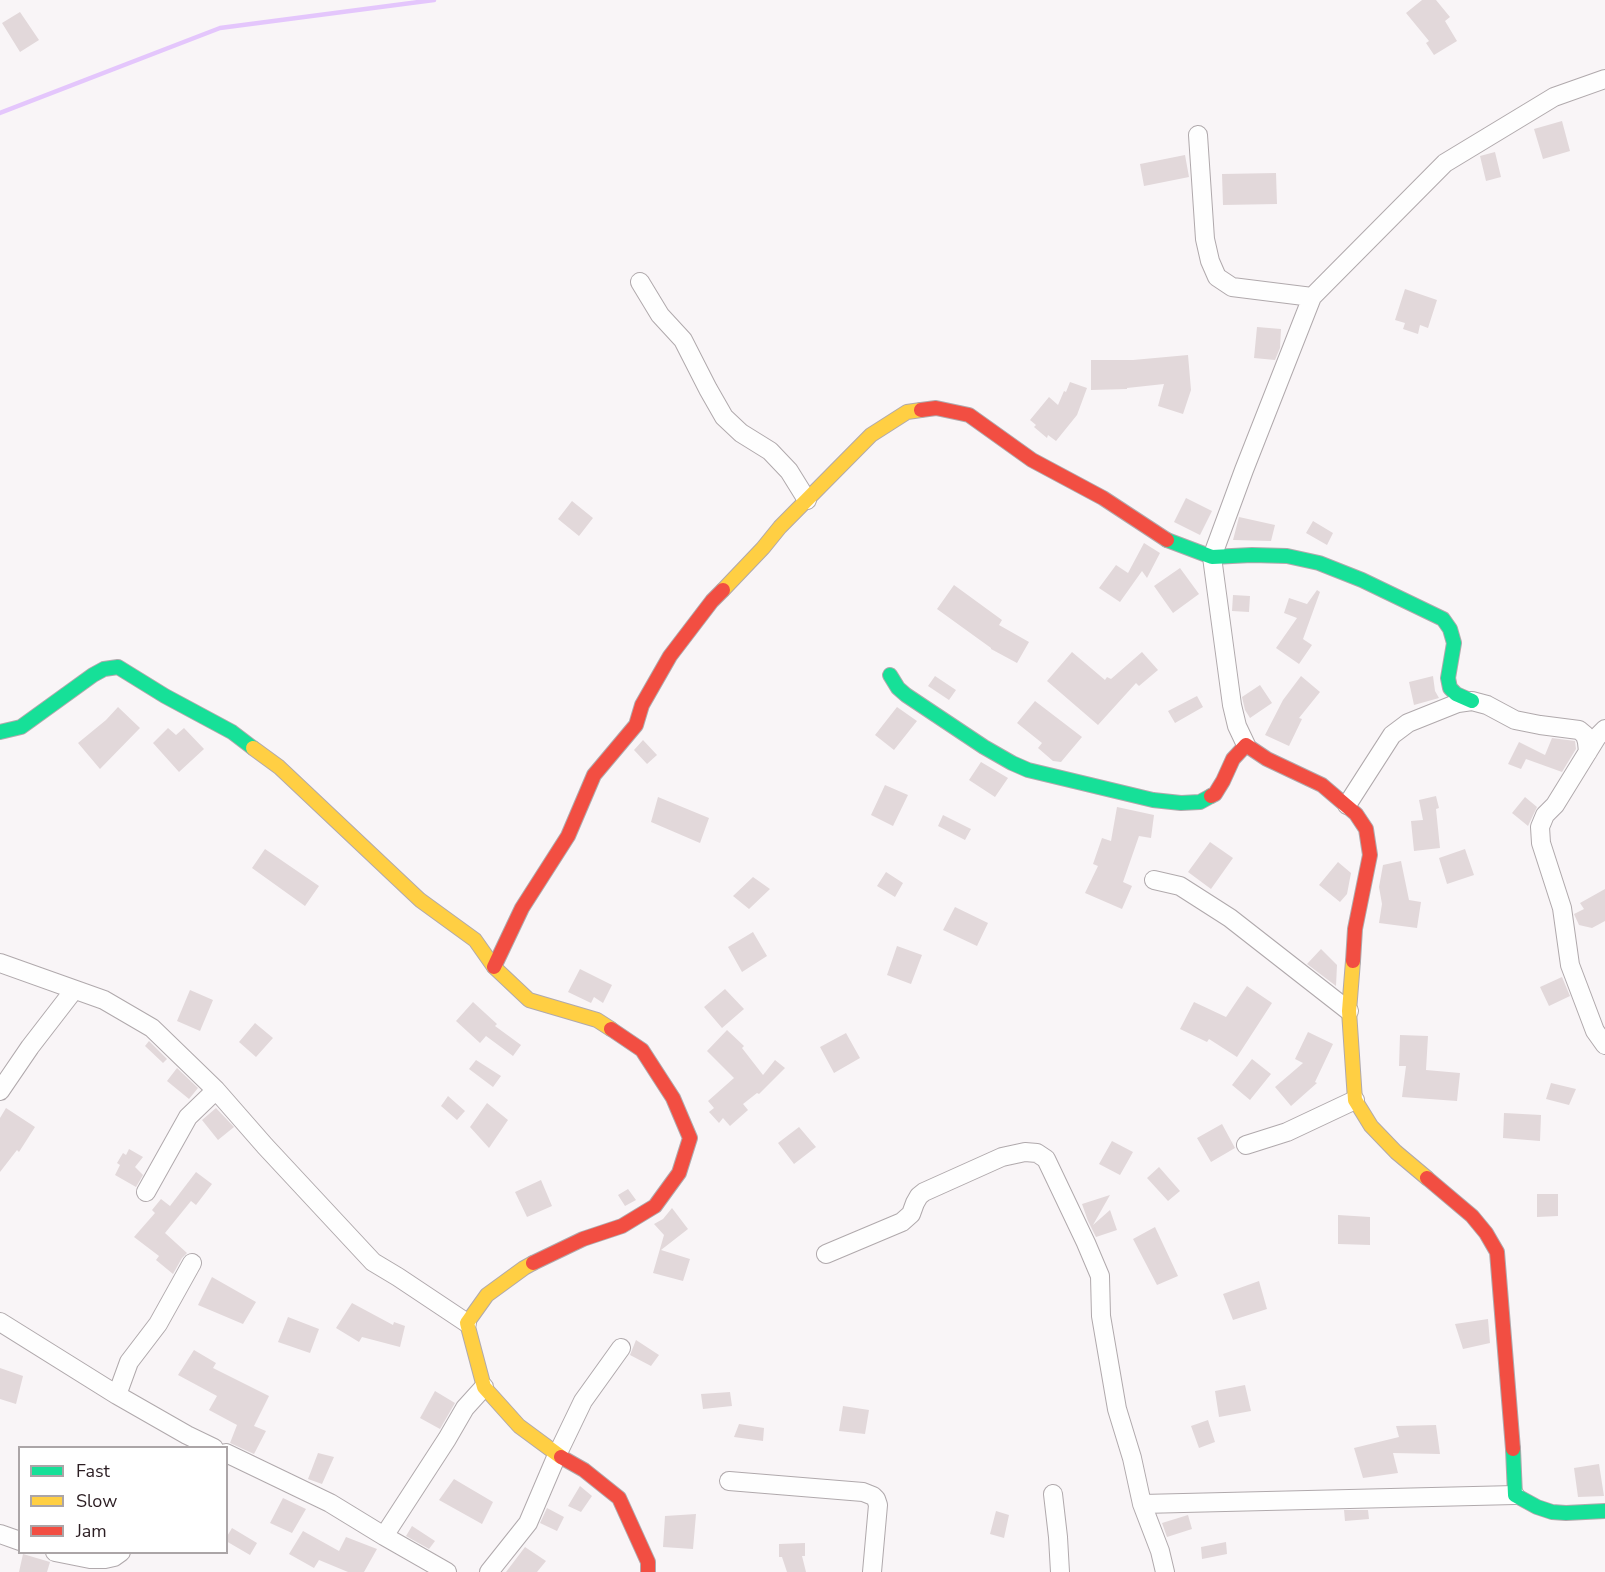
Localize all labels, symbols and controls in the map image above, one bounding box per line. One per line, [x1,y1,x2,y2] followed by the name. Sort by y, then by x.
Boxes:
[18,1446,228,1554] legend
[76,1459,110,1483] text: Fast
[76,1489,117,1513] text: Slow
[76,1519,107,1543] text: Jam

